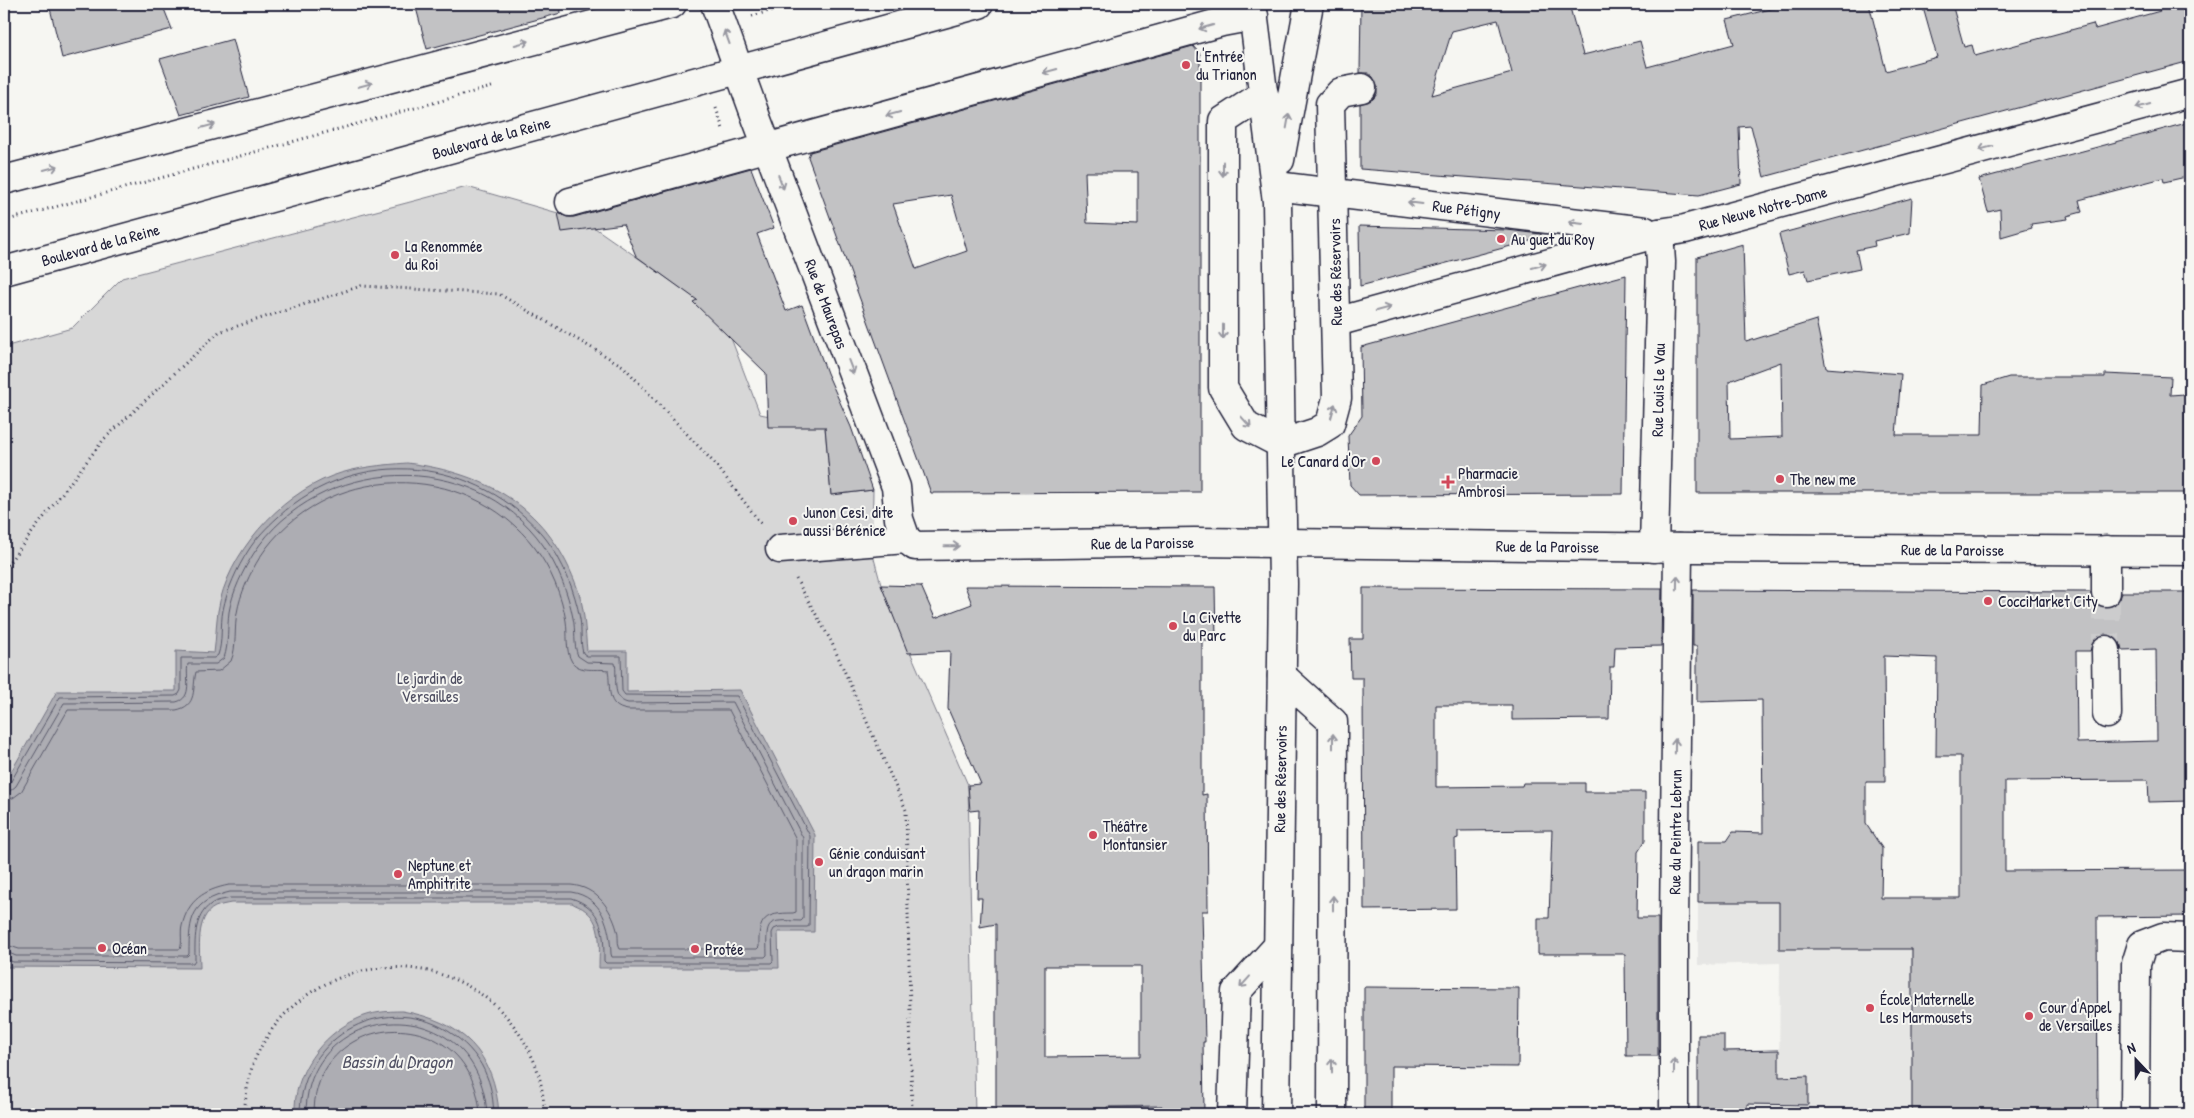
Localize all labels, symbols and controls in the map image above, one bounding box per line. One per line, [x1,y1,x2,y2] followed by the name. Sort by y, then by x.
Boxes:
[1199,22,1215,32] one-way arrow
[722,30,731,46] one-way arrow
[514,38,530,47] one-way arrow
[1196,45,1257,85] place label: L'Entrée du Trianon
[1180,59,1192,71] marker: L'Entrée du Trianon
[1042,67,1058,76] one-way arrow
[357,79,373,89] one-way arrow
[2136,102,2152,111] one-way arrow
[886,110,902,120] one-way arrow
[429,111,553,164] street label: Boulevard de la Reine
[1283,114,1293,130] one-way arrow
[200,121,216,130] one-way arrow
[1979,144,1995,153] one-way arrow
[1218,161,1228,177] one-way arrow
[42,162,58,172] one-way arrow
[777,174,786,189] one-way arrow
[1696,180,1830,236] street label: Rue Neuve Notre-Dame
[1431,194,1502,224] street label: Rue Pétigny
[1407,198,1423,208] one-way arrow
[39,218,163,271] street label: Boulevard de la Reine
[1323,218,1347,326] street label: Rue des Réservoirs
[1568,218,1584,228] one-way arrow
[1511,228,1595,250] place label: Au guet du Roy
[1495,233,1507,245] marker: Au guet du Roy
[405,235,483,275] place label: La Renommée du Roi
[389,249,401,261] marker: La Renommée du Roi
[800,256,854,352] street label: Rue de Maurepas
[1531,261,1547,270] one-way arrow
[1374,303,1390,313] one-way arrow
[1218,324,1228,340] one-way arrow
[1646,342,1670,437] street label: Rue Louis Le Vau
[847,359,856,374] one-way arrow
[1329,404,1338,420] one-way arrow
[1240,416,1251,429] one-way arrow
[1281,450,1366,472] place label: Le Canard d'Or
[1370,455,1382,467] marker: Le Canard d'Or
[1458,462,1519,502] place label: Pharmacie Ambrosi
[1790,468,1857,490] place label: The new me
[1774,473,1786,485] marker: The new me
[1442,476,1454,488] marker: Pharmacie Ambrosi
[803,501,894,541] place label: Junon Cesi, dite aussi Bérénice
[787,515,799,527] marker: Junon Cesi, dite aussi Bérénice
[1091,531,1195,554] street label: Rue de la Paroisse
[1496,535,1600,558] street label: Rue de la Paroisse
[1901,538,2005,561] street label: Rue de la Paroisse
[944,541,960,551] one-way arrow
[1672,575,1682,592] one-way arrow
[1998,590,2098,612] place label: CocciMarket City
[1982,595,1994,607] marker: CocciMarket City
[1183,606,1242,646] place label: La Civette du Parc
[1167,620,1179,632] marker: La Civette du Parc
[397,667,463,707] park label: Le jardin de Versailles
[1268,725,1292,833] street label: Rue des Réservoirs
[1328,733,1338,749] one-way arrow
[1671,738,1680,754] one-way arrow
[1663,769,1687,895] street label: Rue du Peintre Lebrun
[1103,815,1167,855] place label: Théâtre Montansier
[1087,829,1099,841] marker: Théâtre Montansier
[829,842,926,882] place label: Génie conduisant un dragon marin
[408,854,472,894] place label: Neptune et Amphitrite
[813,856,825,868] marker: Génie conduisant un dragon marin
[392,868,404,880] marker: Neptune et Amphitrite
[1328,895,1338,912] one-way arrow
[112,937,147,959] place label: Océan
[705,938,744,960] place label: Protée
[96,942,108,954] marker: Océan
[689,943,701,955] marker: Protée
[1239,976,1251,989] one-way arrow
[1880,988,1975,1028] place label: École Maternelle Les Marmousets
[2039,996,2112,1036] place label: Cour d'Appel de Versailles
[1864,1002,1876,1014] marker: École Maternelle Les Marmousets
[2023,1010,2035,1022] marker: Cour d'Appel de Versailles
[2112,1036,2162,1086] north arrow
[2124,1037,2138,1058] text: N
[342,1049,454,1074] water label: Bassin du Dragon
[1327,1058,1337,1074] one-way arrow
[1669,1058,1679,1074] one-way arrow

